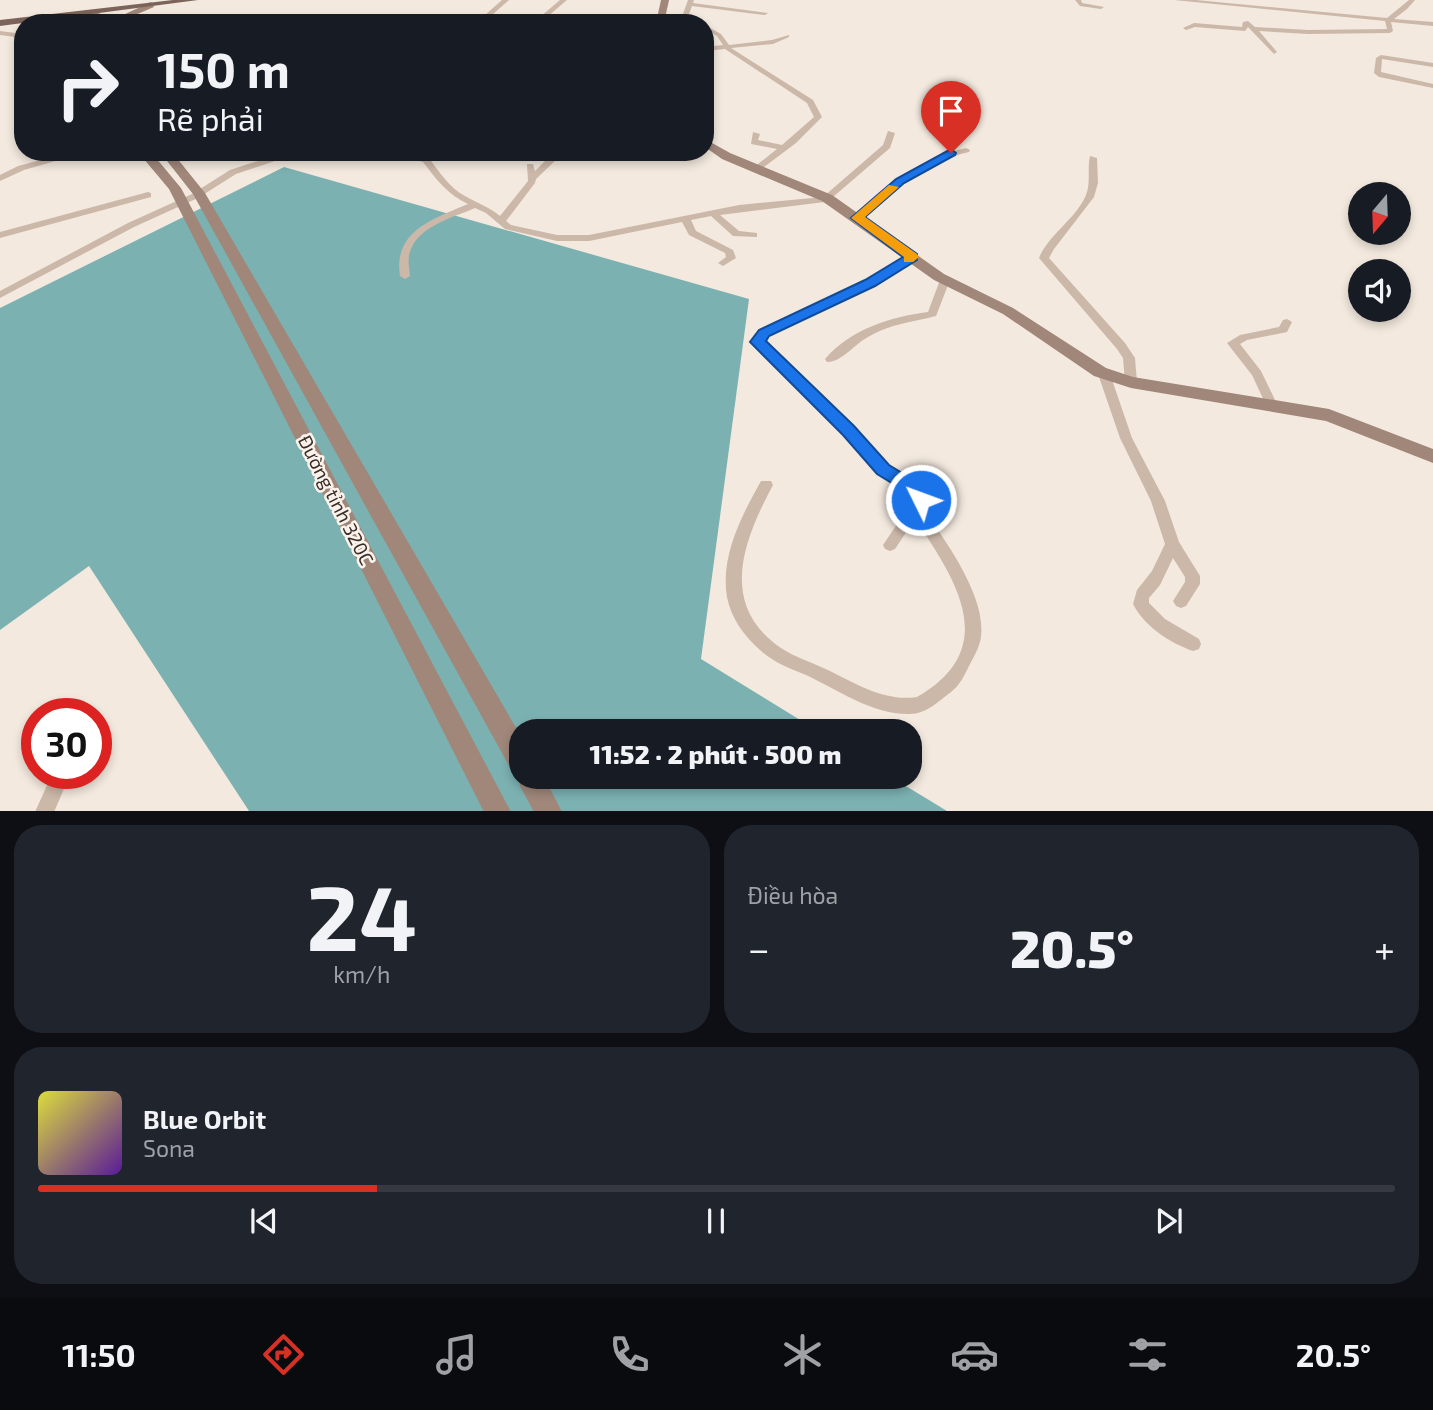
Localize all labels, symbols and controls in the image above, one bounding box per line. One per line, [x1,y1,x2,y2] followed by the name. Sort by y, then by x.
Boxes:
[157,39,290,98] text: 150 m
[42,42,133,133] icon: right
[921,81,981,153] pin
[932,92,970,130] icon: arrive
[157,99,264,137] text: Rẽ phải
[1348,182,1410,245] north arrow
[1348,182,1411,322] map controls
[1348,259,1411,322] button: sound
[294,431,379,569] street label: Đường tỉnh 320C
[884,463,958,537] position arrow
[21,698,112,789] speed limit sign: 30
[589,738,842,769] text: 11:52 · 2 phút · 500 m
[306,860,417,969] text: 24
[748,881,838,909] text: Điều hòa
[1010,916,1134,978] text: 20.5°
[748,925,770,971] text: −
[1374,925,1395,971] text: +
[333,960,390,988] text: km/h
[143,1103,266,1134] text: Blue Orbit
[143,1134,195,1162] text: Sona
[245,1202,283,1240] icon: previous
[697,1202,735,1240] icon: pause
[1150,1202,1188,1240] icon: next
[259,1330,308,1379] icon: directions
[432,1330,481,1379] icon: music
[605,1330,654,1379] icon: phone
[778,1330,827,1379] icon: climate
[950,1330,999,1379] icon: car
[1123,1330,1172,1379] icon: filters
[62,1335,136,1373] text: 11:50
[1296,1335,1371,1373] text: 20.5°

